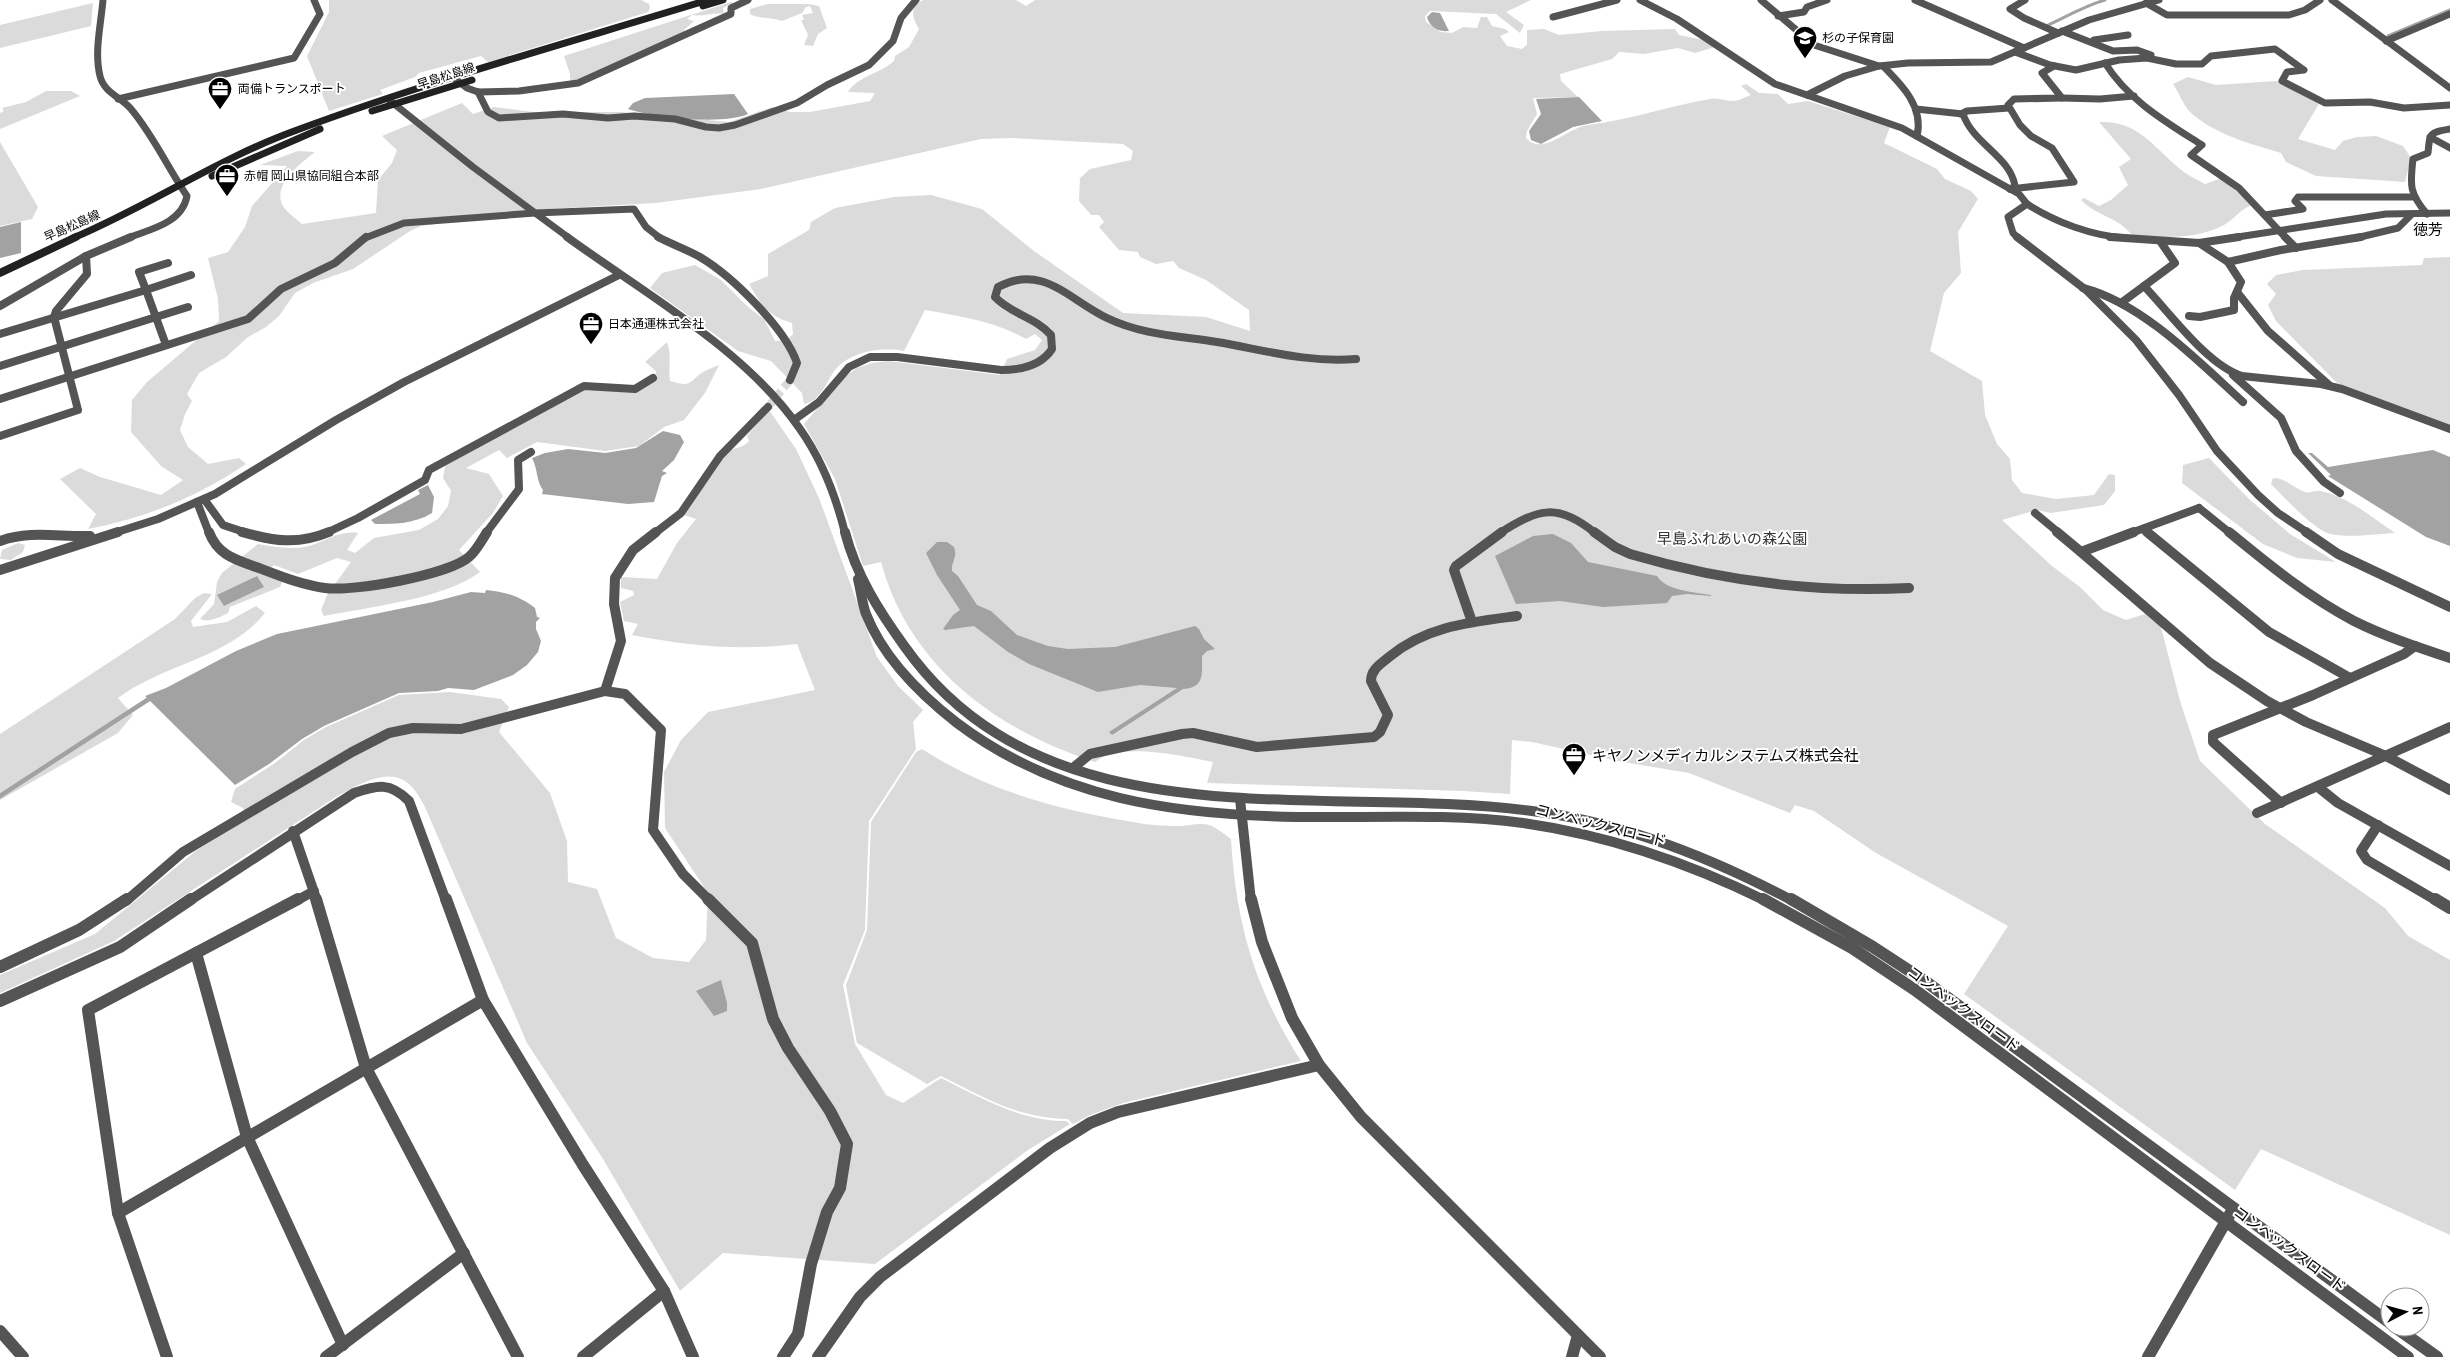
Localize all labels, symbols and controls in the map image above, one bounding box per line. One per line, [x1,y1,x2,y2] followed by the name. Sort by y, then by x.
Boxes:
[1792,25,1818,59] school or university icon: 杉の子保育園
[1822,30,1894,46] place label: 杉の子保育園
[415,59,477,93] street label: 早島松島線
[207,76,233,110] office icon: 両備トランスポート
[238,81,346,97] place label: 両備トランスポート
[214,163,240,197] office icon: 赤帽 岡山県協同組合本部
[244,168,379,184] place label: 赤帽 岡山県協同組合本部
[41,206,103,246] street label: 早島松島線
[2413,219,2443,240] district label: 徳芳
[578,311,604,345] office icon: 日本通運株式会社
[608,316,704,332] place label: 日本通運株式会社
[1657,528,1807,549] park label: 早島ふれあいの森公園
[1561,742,1587,776] office icon: キヤノンメディカルシステムズ株式会社
[1592,745,1859,766] place label: キヤノンメディカルシステムズ株式会社
[1533,799,1669,851] street label: コンベックスロード
[1903,961,2025,1057] street label: コンベックスロード
[2229,1201,2351,1297] street label: コンベックスロード
[2380,1287,2430,1337] north arrow
[2409,1306,2427,1316] text: N

